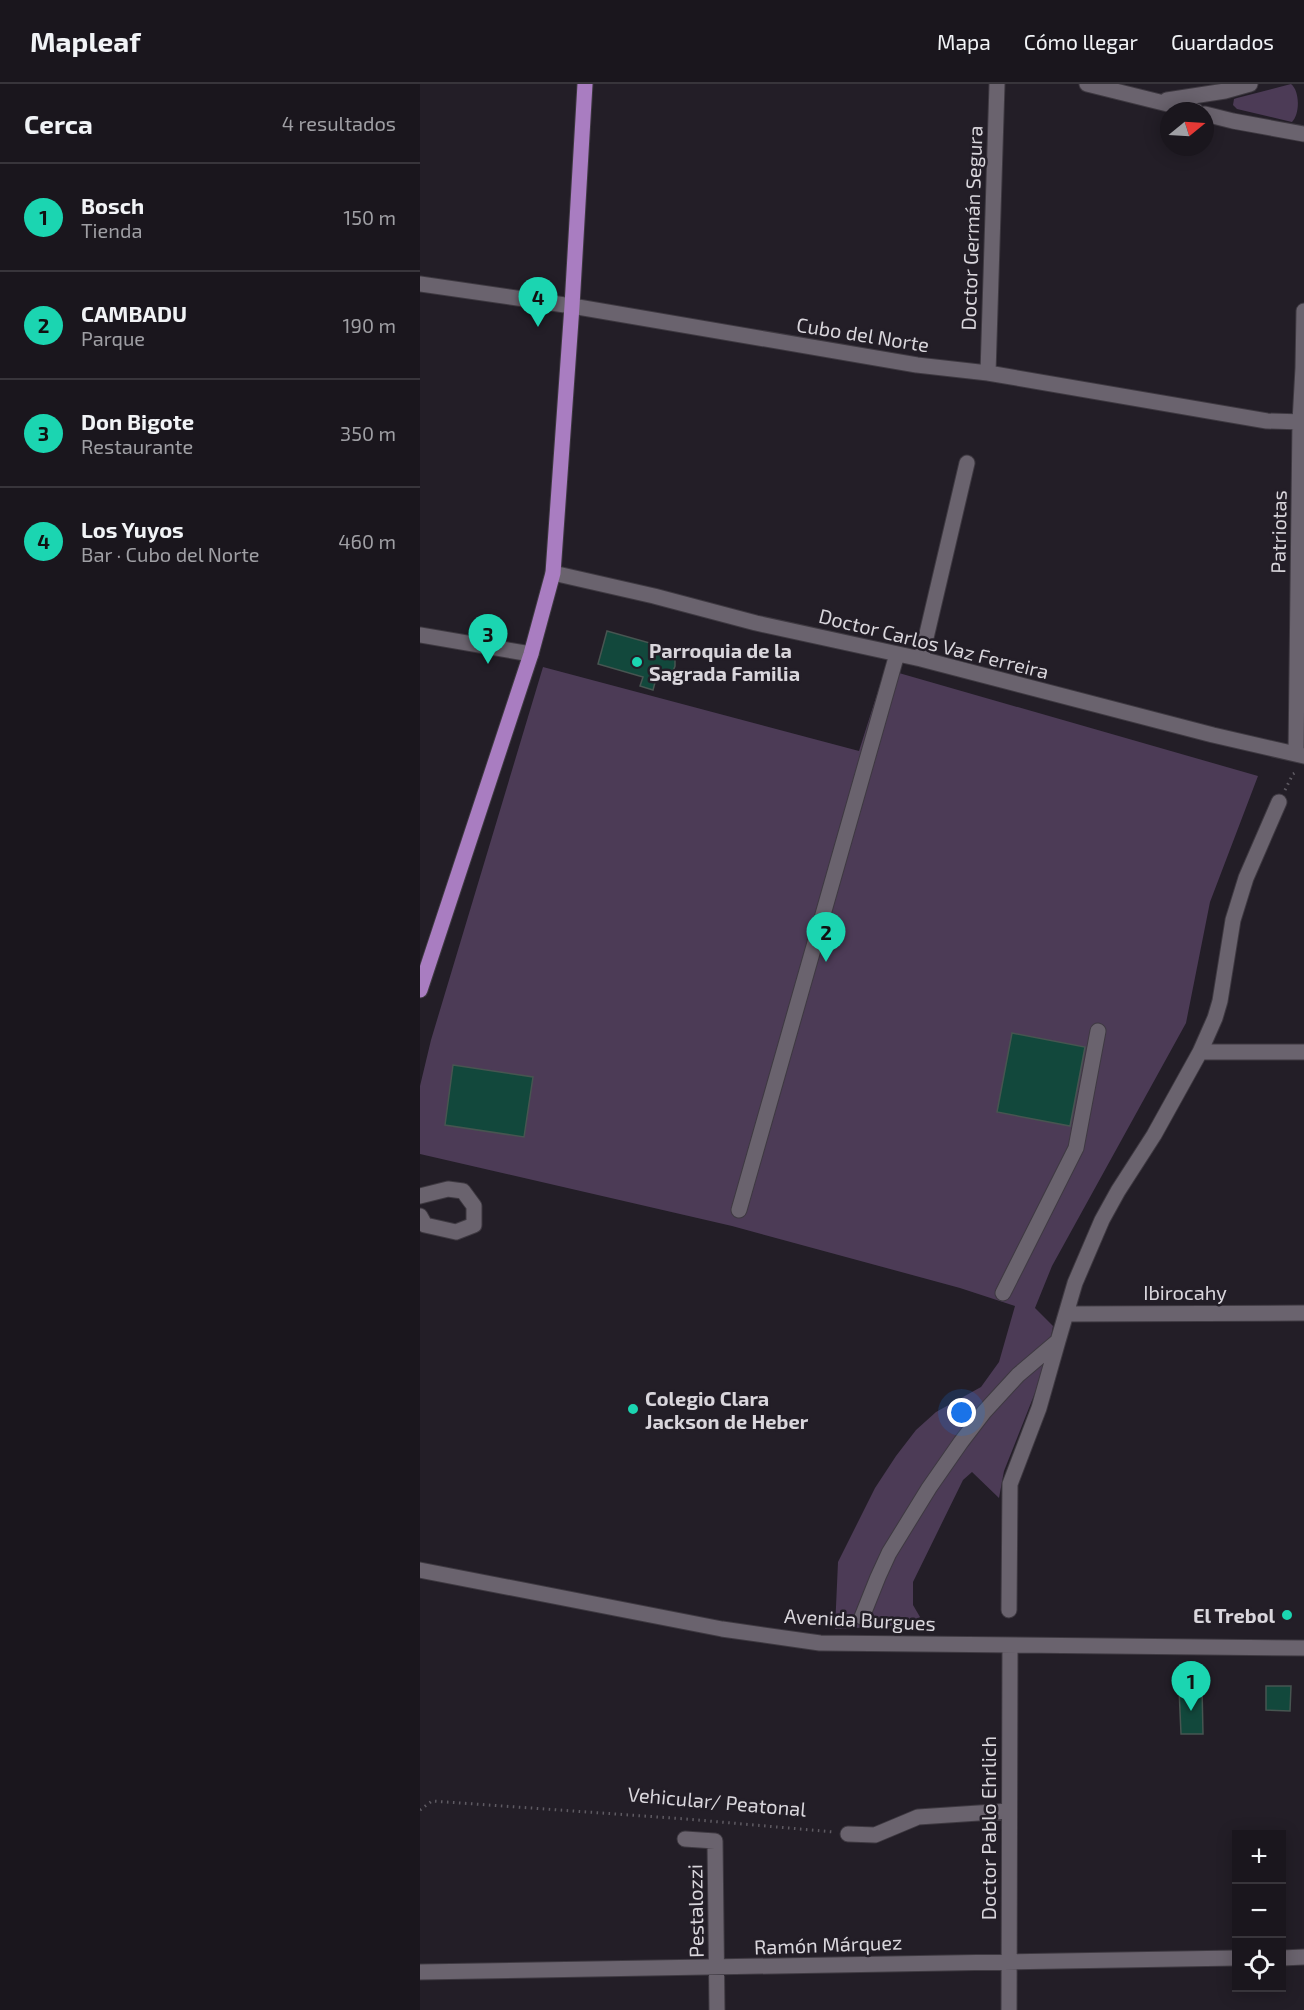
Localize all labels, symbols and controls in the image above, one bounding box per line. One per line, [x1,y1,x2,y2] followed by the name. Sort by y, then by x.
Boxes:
[30,24,141,58] text: Mapleaf
[937,29,991,54] text: Mapa
[1024,29,1138,54] text: Cómo llegar
[1171,29,1274,54] text: Guardados
[1160,102,1214,156] north arrow
[24,108,93,139] text: Cerca
[282,111,396,135] text: 4 resultados
[955,125,987,331] street label: Doctor Germán Segura
[81,192,144,218] text: Bosch
[39,205,48,229] text: 1
[343,205,396,229] text: 150 m
[81,218,142,242] text: Tienda
[518,278,558,327] pin: 4
[81,300,187,326] text: CAMBADU
[795,312,931,356] street label: Cubo del Norte
[38,313,49,337] text: 2
[343,313,396,337] text: 190 m
[81,326,145,350] text: Parque
[81,408,194,434] text: Don Bigote
[38,421,49,445] text: 3
[340,421,396,445] text: 350 m
[81,434,193,458] text: Restaurante
[1265,490,1291,574] street label: Patriotas
[81,516,184,542] text: Los Yuyos
[37,529,50,553] text: 4
[338,529,396,553] text: 460 m
[81,542,260,566] text: Bar · Cubo del Norte
[816,603,1052,683] street label: Doctor Carlos Vaz Ferreira
[468,614,508,664] pin: 3
[649,638,800,685] place label: Parroquia de la Sagrada Familia
[630,655,644,669] marker: Parroquia de la Sagrada Familia
[806,912,846,962] pin: 2
[1143,1280,1227,1304] street label: Ibirocahy
[645,1386,809,1433] place label: Colegio Clara Jackson de Heber
[947,1398,976,1427] your location
[626,1402,640,1416] marker: Colegio Clara Jackson de Heber
[783,1603,937,1635] street label: Avenida Burgues
[1193,1603,1275,1627] place label: El Trebol
[1280,1608,1294,1622] marker: El Trebol
[1172,1662,1210,1711] pin: 1
[976,1736,1000,1920] street label: Doctor Pablo Ehrlich
[627,1781,807,1821] street label: Vehicular/ Peatonal
[1232,1830,1286,1992] map controls
[1232,1830,1286,1884] button: +
[682,1864,708,1958] street label: Pestalozzi
[1232,1884,1286,1938] button: −
[753,1929,903,1959] street label: Ramón Márquez
[1232,1938,1286,1992] button: locate

